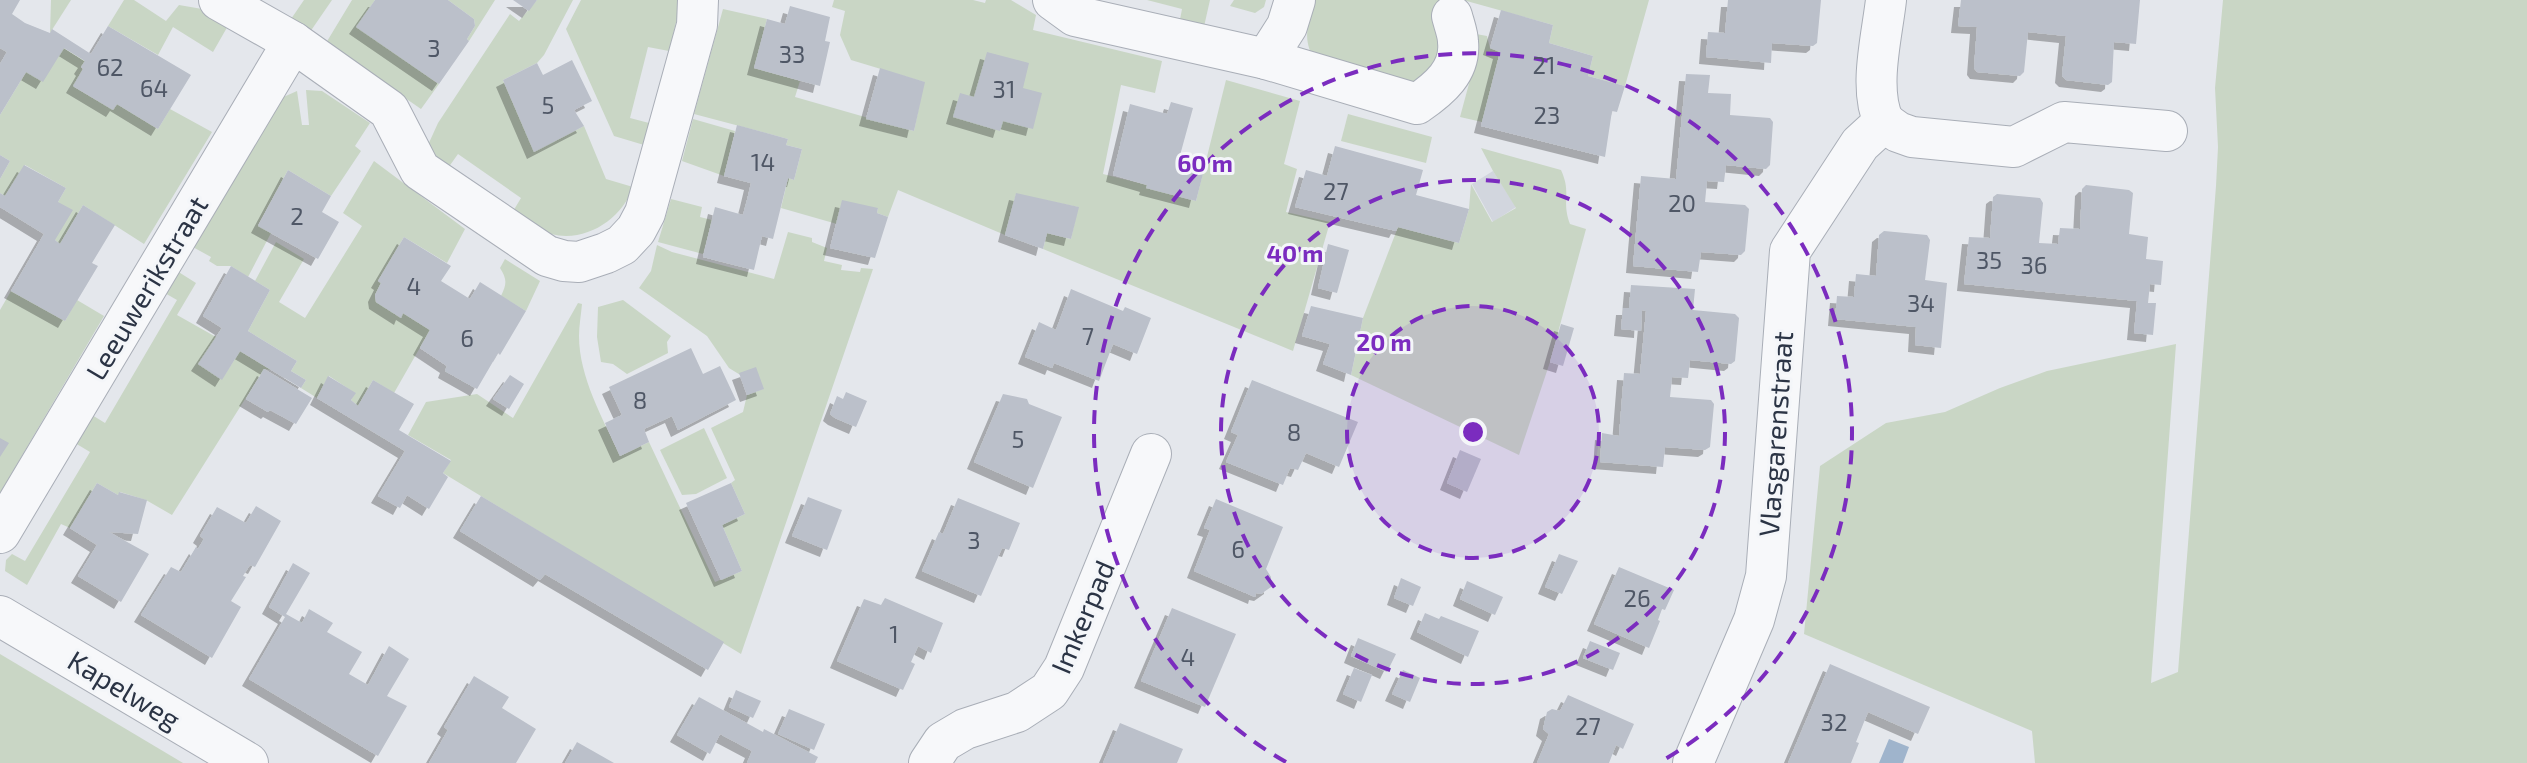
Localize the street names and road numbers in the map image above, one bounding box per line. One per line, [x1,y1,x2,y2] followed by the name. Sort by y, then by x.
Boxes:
[78,189,214,386] street label: Leeuwerikstraat
[1751,330,1799,538] street label: Vlasgarenstraat
[1043,555,1121,678] street label: Imkerpad
[62,642,187,736] street label: Kapelweg

